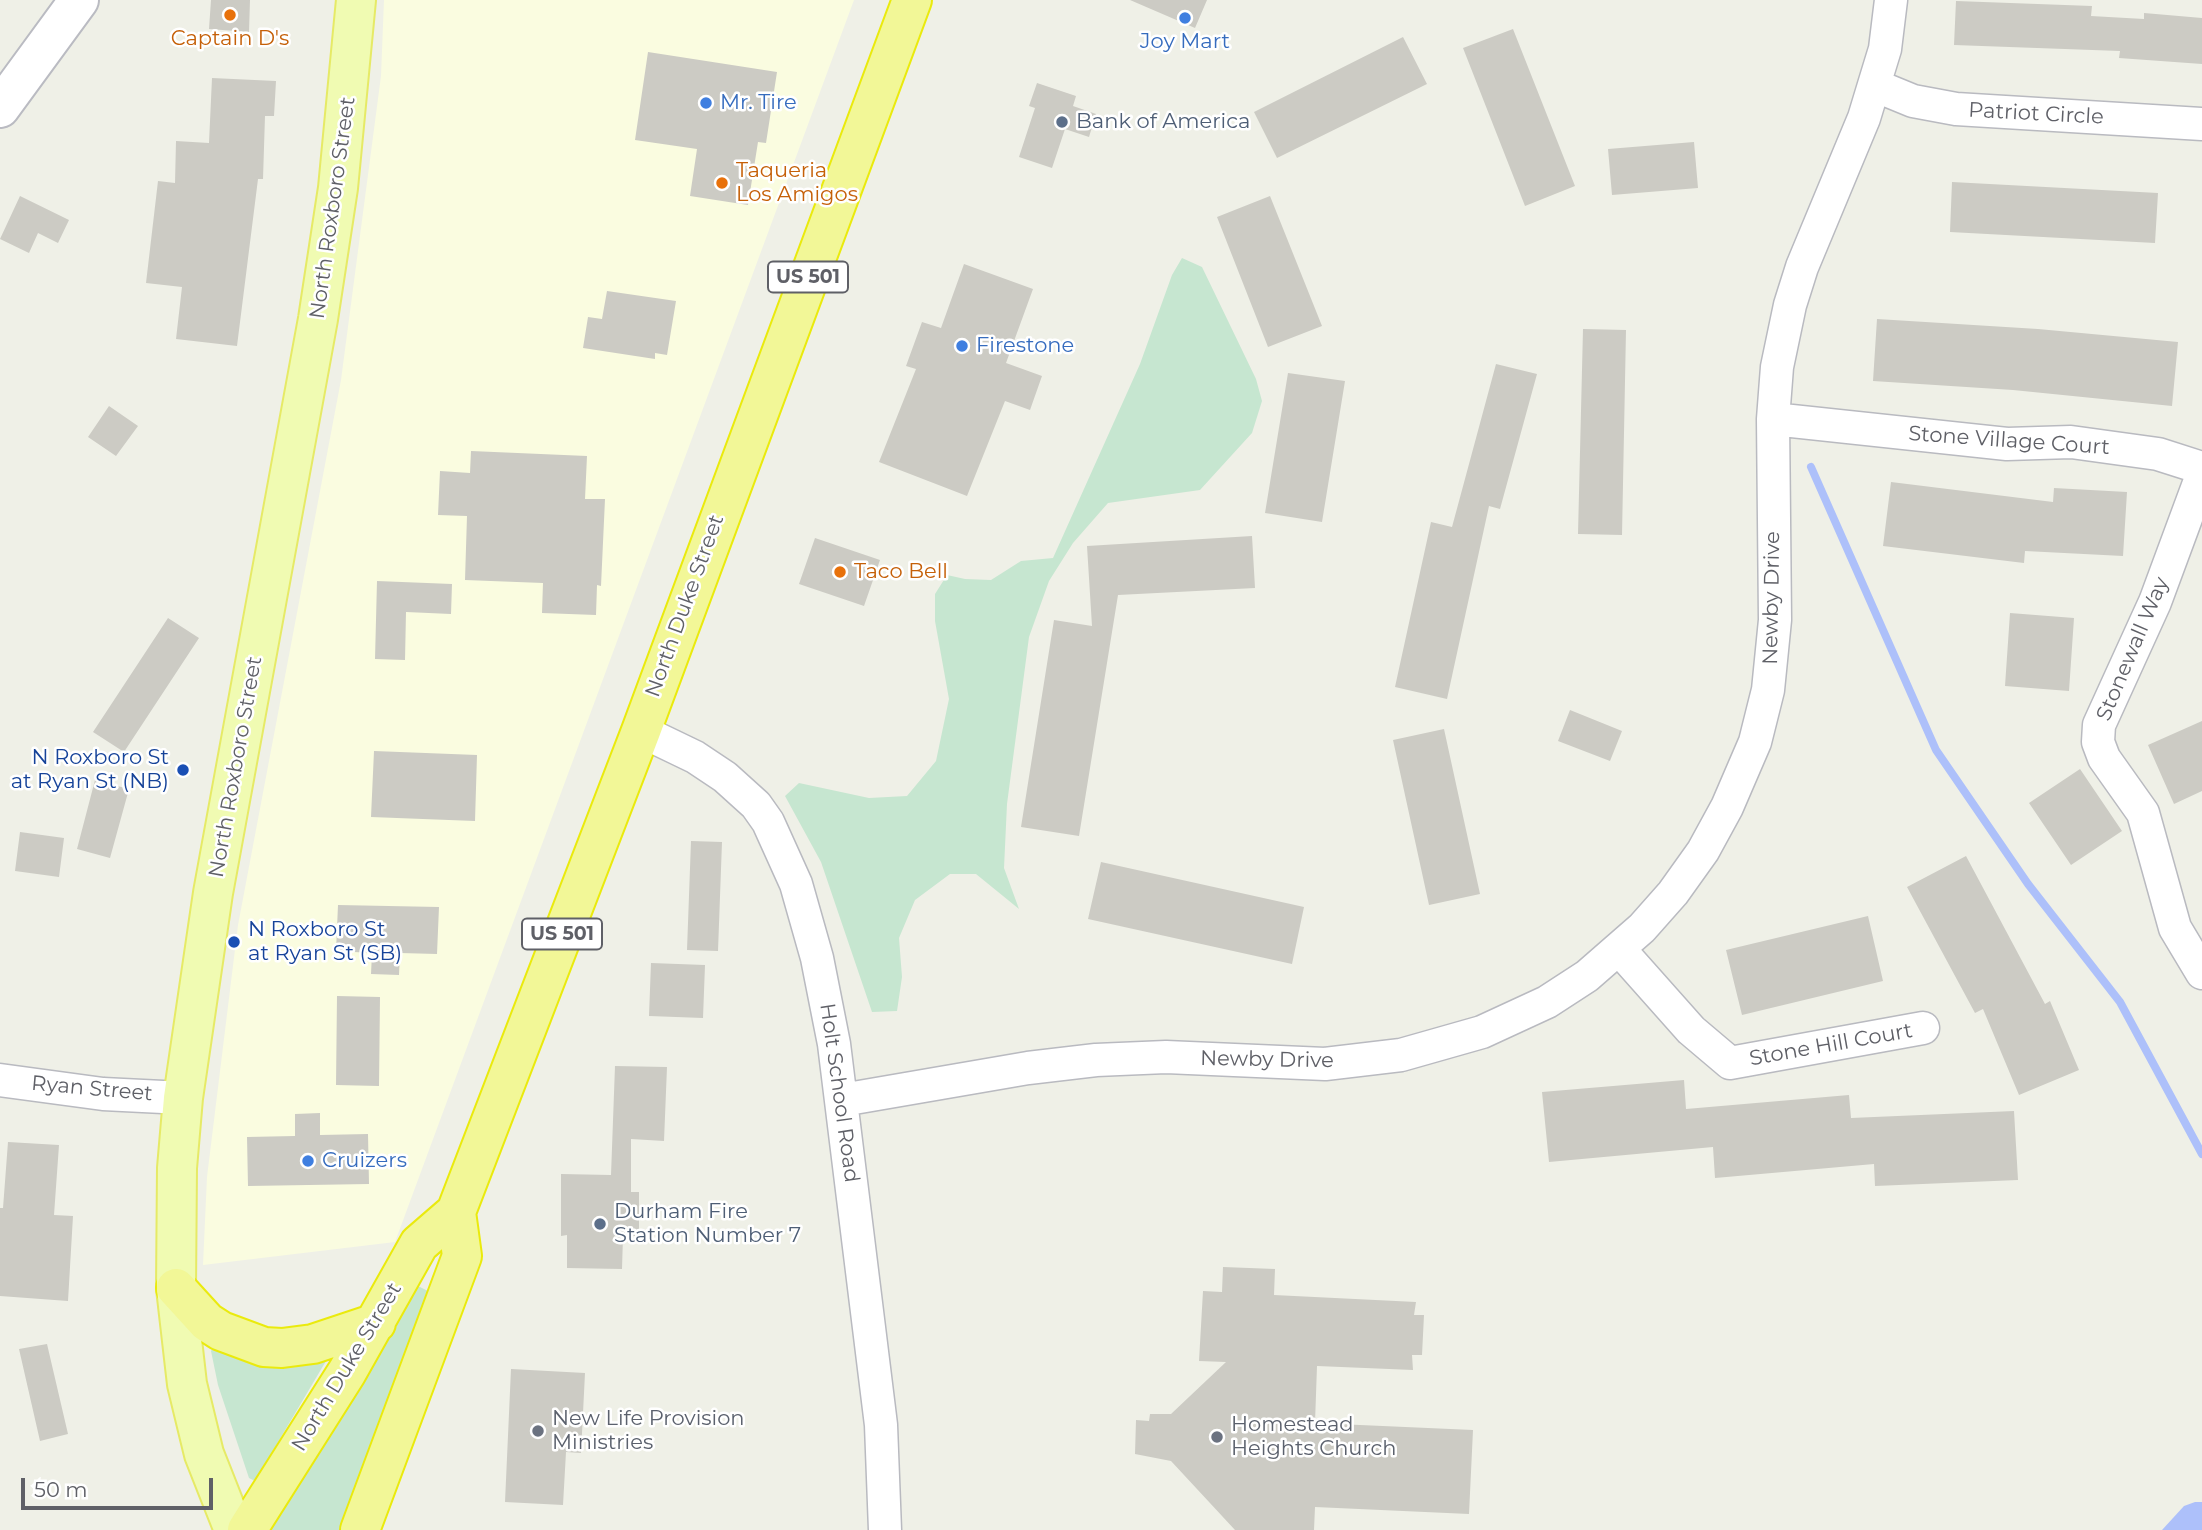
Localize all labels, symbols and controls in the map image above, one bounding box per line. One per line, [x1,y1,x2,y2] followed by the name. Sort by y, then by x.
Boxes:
[222,7,238,23] marker: Captain D's
[1177,10,1193,26] marker: Joy Mart
[171,26,289,52] place label: Captain D's
[1140,29,1230,55] place label: Joy Mart
[720,90,797,116] place label: Mr. Tire
[305,95,361,321] street label: North Roxboro Street
[698,95,714,111] marker: Mr. Tire
[1968,98,2104,130] street label: Patriot Circle
[1076,109,1250,135] place label: Bank of America
[1054,114,1070,130] marker: Bank of America
[736,158,858,208] place label: Taqueria Los Amigos
[714,175,730,191] marker: Taqueria Los Amigos
[768,262,848,292] road number: US 501
[976,333,1074,359] place label: Firestone
[954,338,970,354] marker: Firestone
[1907,421,2111,461] street label: Stone Village Court
[640,511,730,701] street label: North Duke Street
[1758,531,1786,665] street label: Newby Drive
[854,559,948,585] place label: Taco Bell
[832,564,848,580] marker: Taco Bell
[2091,573,2175,725] street label: Stonewall Way
[204,654,268,880] street label: North Roxboro Street
[11,745,169,795] place label: N Roxboro St at Ryan St (NB)
[175,762,191,778] marker: N Roxboro St at Ryan St (NB)
[248,917,402,967] place label: N Roxboro St at Ryan St (SB)
[522,918,602,950] road number: US 501
[226,934,242,950] marker: N Roxboro St at Ryan St (SB)
[814,1002,864,1184] street label: Holt School Road
[1748,1018,1914,1072] street label: Stone Hill Court
[1200,1046,1334,1074] street label: Newby Drive
[30,1071,154,1107] street label: Ryan Street
[322,1148,407,1174] place label: Cruizers
[300,1153,316,1169] marker: Cruizers
[614,1199,801,1249] place label: Durham Fire Station Number 7
[592,1216,608,1232] marker: Durham Fire Station Number 7
[287,1278,407,1456] street label: North Duke Street
[552,1406,745,1456] place label: New Life Provision Ministries
[1231,1412,1396,1462] place label: Homestead Heights Church
[530,1423,546,1439] marker: New Life Provision Ministries
[1209,1429,1225,1445] marker: Homestead Heights Church
[24,1464,217,1508] scale bar
[34,1477,88,1502] text: 50 m

